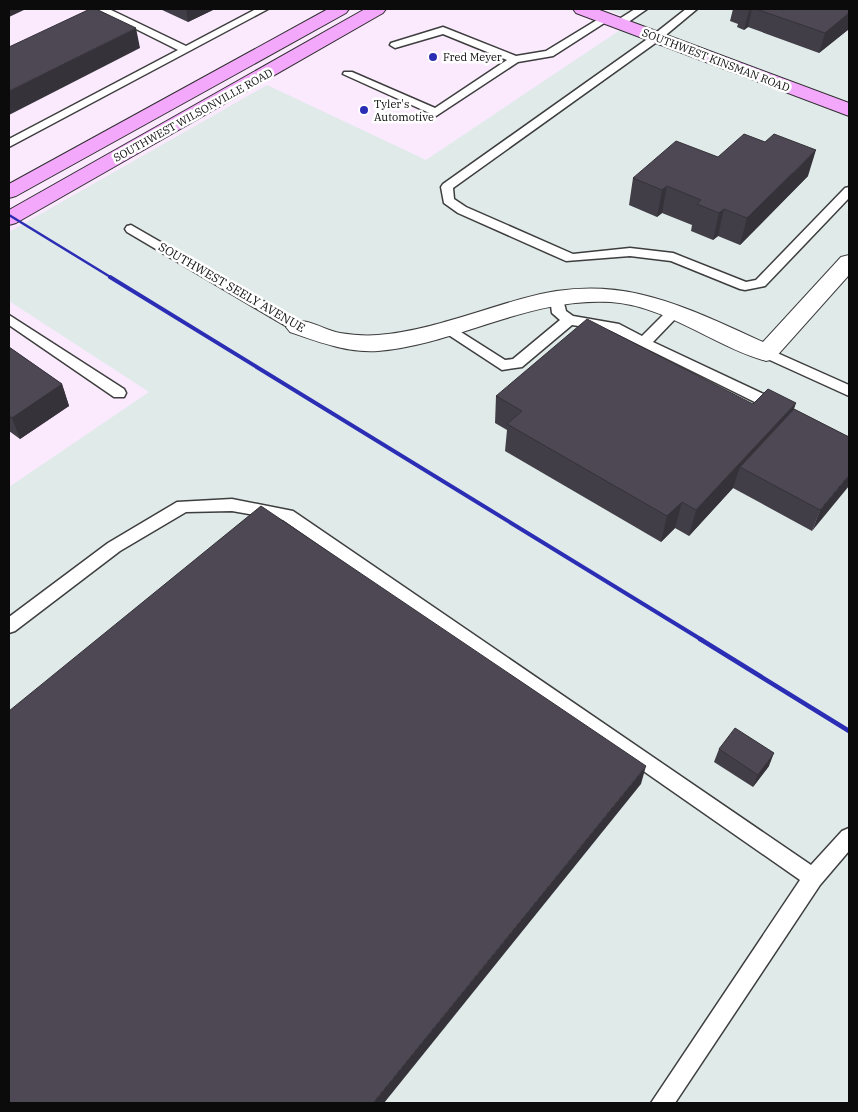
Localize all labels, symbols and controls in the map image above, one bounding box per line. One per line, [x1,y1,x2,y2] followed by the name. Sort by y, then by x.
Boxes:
[640,25,792,95] street label: SOUTHWEST KINSMAN ROAD
[443,50,502,64] place label: Fred Meyer
[427,51,439,63] marker: Fred Meyer
[111,65,275,165] street label: SOUTHWEST WILSONVILLE ROAD
[374,97,434,124] place label: Tyler's Automotive
[358,104,370,116] marker: Tyler's Automotive
[156,239,308,335] street label: SOUTHWEST SEELY AVENUE

